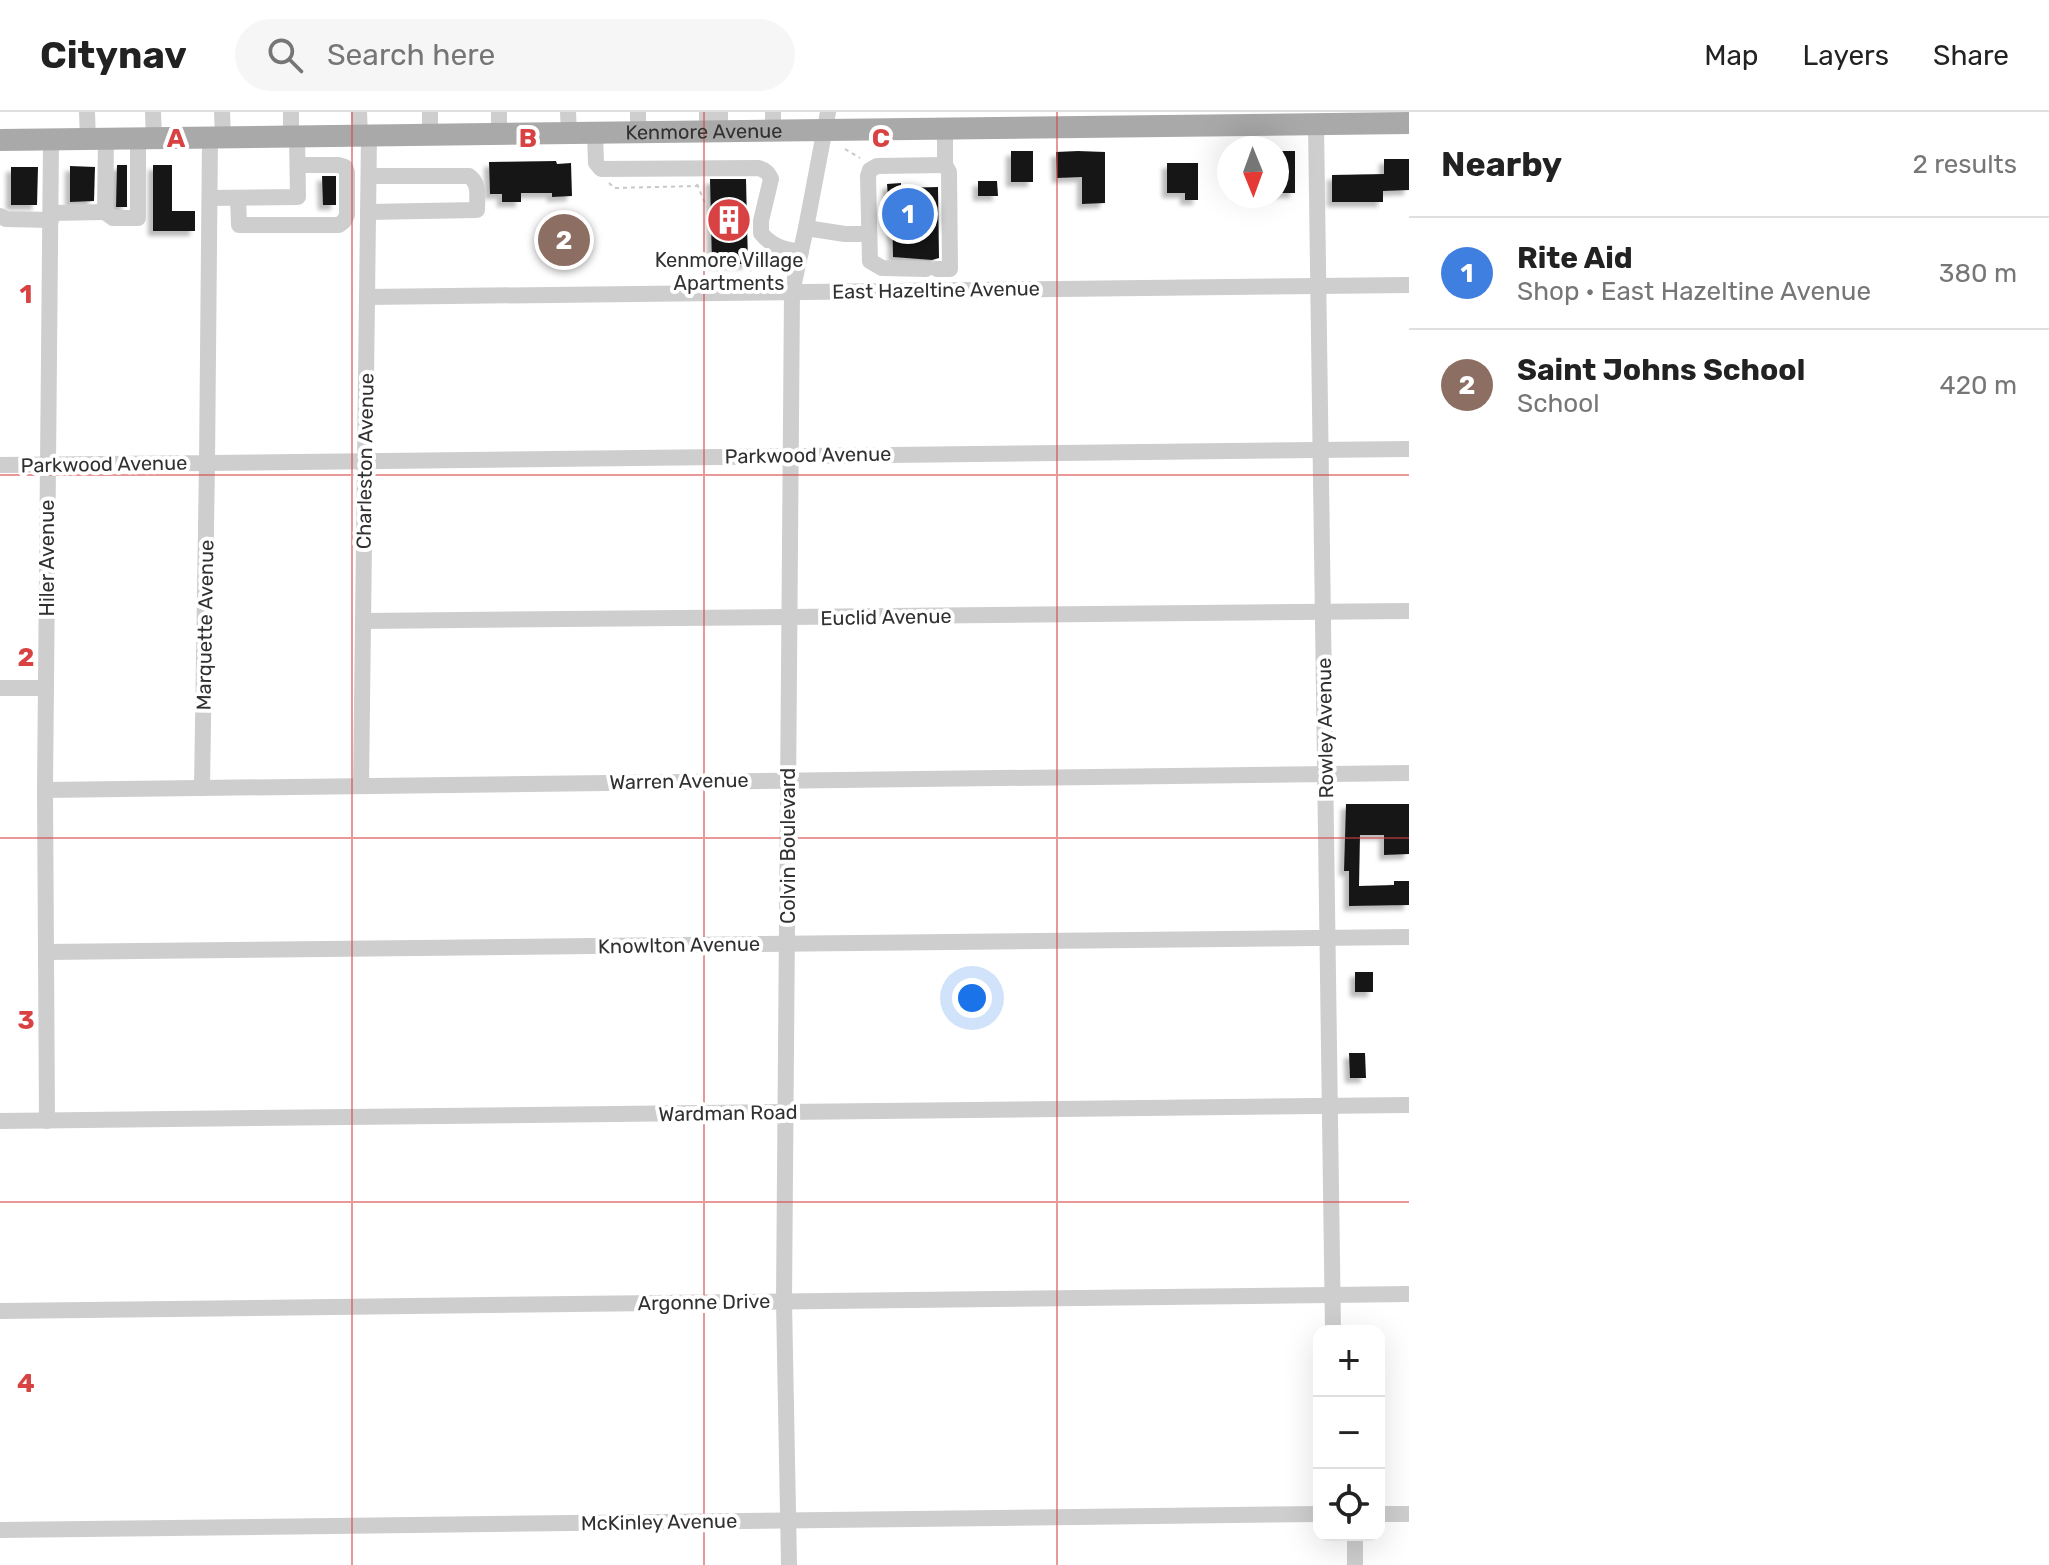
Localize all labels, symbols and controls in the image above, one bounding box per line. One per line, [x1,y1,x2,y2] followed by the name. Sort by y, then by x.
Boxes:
[235,19,795,91] search box
[40,32,187,78] text: Citynav
[263,33,307,77] icon: search
[327,37,495,73] text: Search here
[1704,39,1759,72] text: Map
[1803,39,1889,72] text: Layers
[1933,39,2009,72] text: Share
[625,119,783,144] street label: Kenmore Avenue
[167,123,186,154] text: A
[519,123,537,154] text: B
[872,123,890,154] text: C
[1217,136,1289,208] north arrow
[1441,144,1562,185] text: Nearby
[1913,149,2017,180] text: 2 results
[882,184,934,244] pin: 1
[705,196,753,244] building icon: Kenmore Village Apartments
[538,210,590,270] pin: 2
[1517,240,1633,276] text: Rite Aid
[655,248,803,295] place label: Kenmore Village Apartments
[1461,258,1473,289] text: 1
[1939,258,2017,289] text: 380 m
[832,276,1040,304] street label: East Hazeltine Avenue
[1517,276,1871,307] text: Shop · East Hazeltine Avenue
[20,279,32,310] text: 1
[1517,352,1805,388] text: Saint Johns School
[1459,370,1475,401] text: 2
[1940,370,2017,401] text: 420 m
[351,373,379,549] street label: Charleston Avenue
[1517,388,1600,419] text: School
[724,442,892,468] street label: Parkwood Avenue
[20,451,188,477] street label: Parkwood Avenue
[35,500,59,616] street label: Hiler Avenue
[192,539,218,711] street label: Marquette Avenue
[820,604,952,630] street label: Euclid Avenue
[18,642,34,673] text: 2
[1312,657,1338,799] street label: Rowley Avenue
[609,768,749,794] street label: Warren Avenue
[776,768,800,924] street label: Colvin Boulevard
[598,932,760,958] street label: Knowlton Avenue
[952,978,992,1018] your location
[17,1005,35,1036] text: 3
[658,1100,798,1126] street label: Wardman Road
[637,1289,771,1315] street label: Argonne Drive
[1313,1325,1385,1541] map controls
[1313,1325,1385,1397] button: +
[17,1368,35,1399] text: 4
[1313,1397,1385,1469] button: −
[1313,1469,1385,1541] button: locate
[581,1509,737,1535] street label: McKinley Avenue

